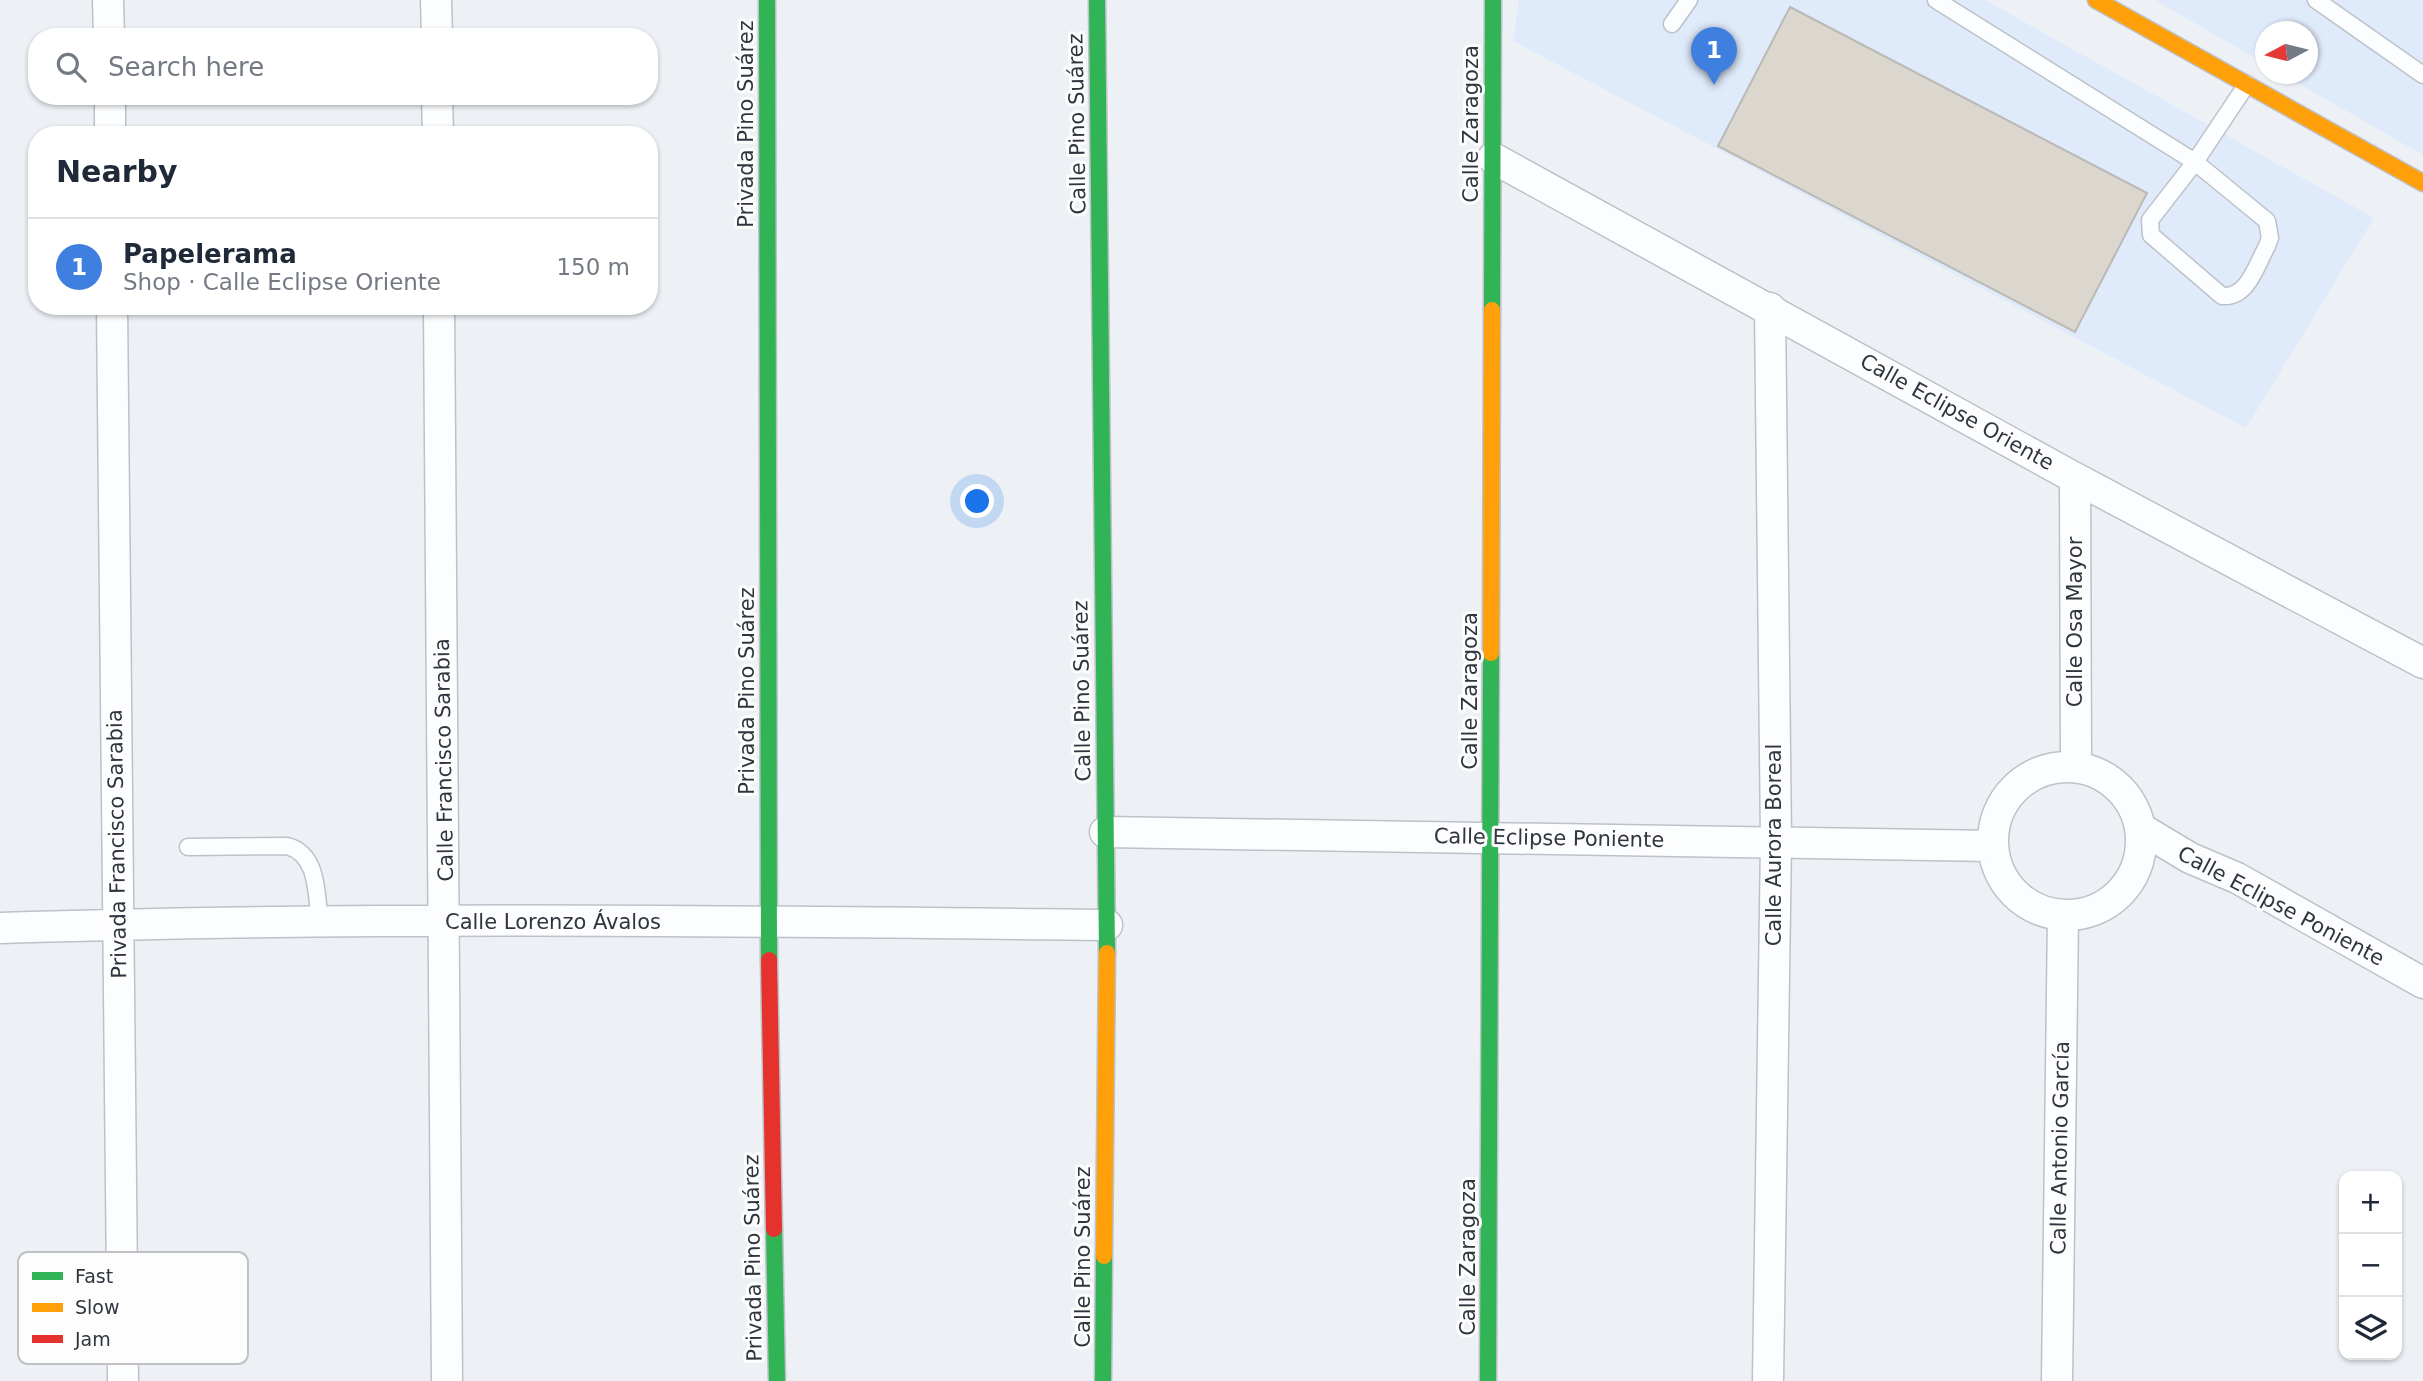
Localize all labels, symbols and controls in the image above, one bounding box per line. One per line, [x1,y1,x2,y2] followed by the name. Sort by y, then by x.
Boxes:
[734,20,758,228] street label: Privada Pino Suárez
[2255,21,2318,84] north arrow
[1691,27,1737,85] pin: 1
[28,28,658,105] search box
[1063,33,1091,215] street label: Calle Pino Suárez
[1459,45,1483,203] street label: Calle Zaragoza
[52,48,90,86] icon: search
[108,52,264,82] text: Search here
[56,154,178,189] text: Nearby
[123,239,297,269] text: Papelerama
[71,254,87,280] text: 1
[556,254,630,280] text: 150 m
[123,269,441,295] text: Shop · Calle Eclipse Oriente
[1856,349,2058,475] street label: Calle Eclipse Oriente
[960,484,994,518] your location
[2063,536,2087,707] street label: Calle Osa Mayor
[735,587,759,795] street label: Privada Pino Suárez
[1068,600,1096,782] street label: Calle Pino Suárez
[1458,612,1482,770] street label: Calle Zaragoza
[430,638,458,882] street label: Calle Francisco Sarabia
[103,709,131,979] street label: Privada Francisco Sarabia
[1762,744,1786,946] street label: Calle Aurora Boreal
[1434,824,1664,852] street label: Calle Eclipse Poniente
[2174,841,2388,971] street label: Calle Eclipse Poniente
[445,909,661,934] street label: Calle Lorenzo Ávalos
[2046,1041,2074,1255] street label: Calle Antonio García
[739,1154,767,1362] street label: Privada Pino Suárez
[1071,1166,1095,1348] street label: Calle Pino Suárez
[2339,1171,2402,1360] map controls
[2339,1171,2402,1234] button: +
[1456,1178,1480,1336] street label: Calle Zaragoza
[2339,1234,2402,1297] button: −
[18,1252,248,1364] legend
[75,1265,113,1287] text: Fast
[75,1296,120,1318] text: Slow
[2339,1297,2402,1360] button: layers
[74,1328,111,1350] text: Jam

